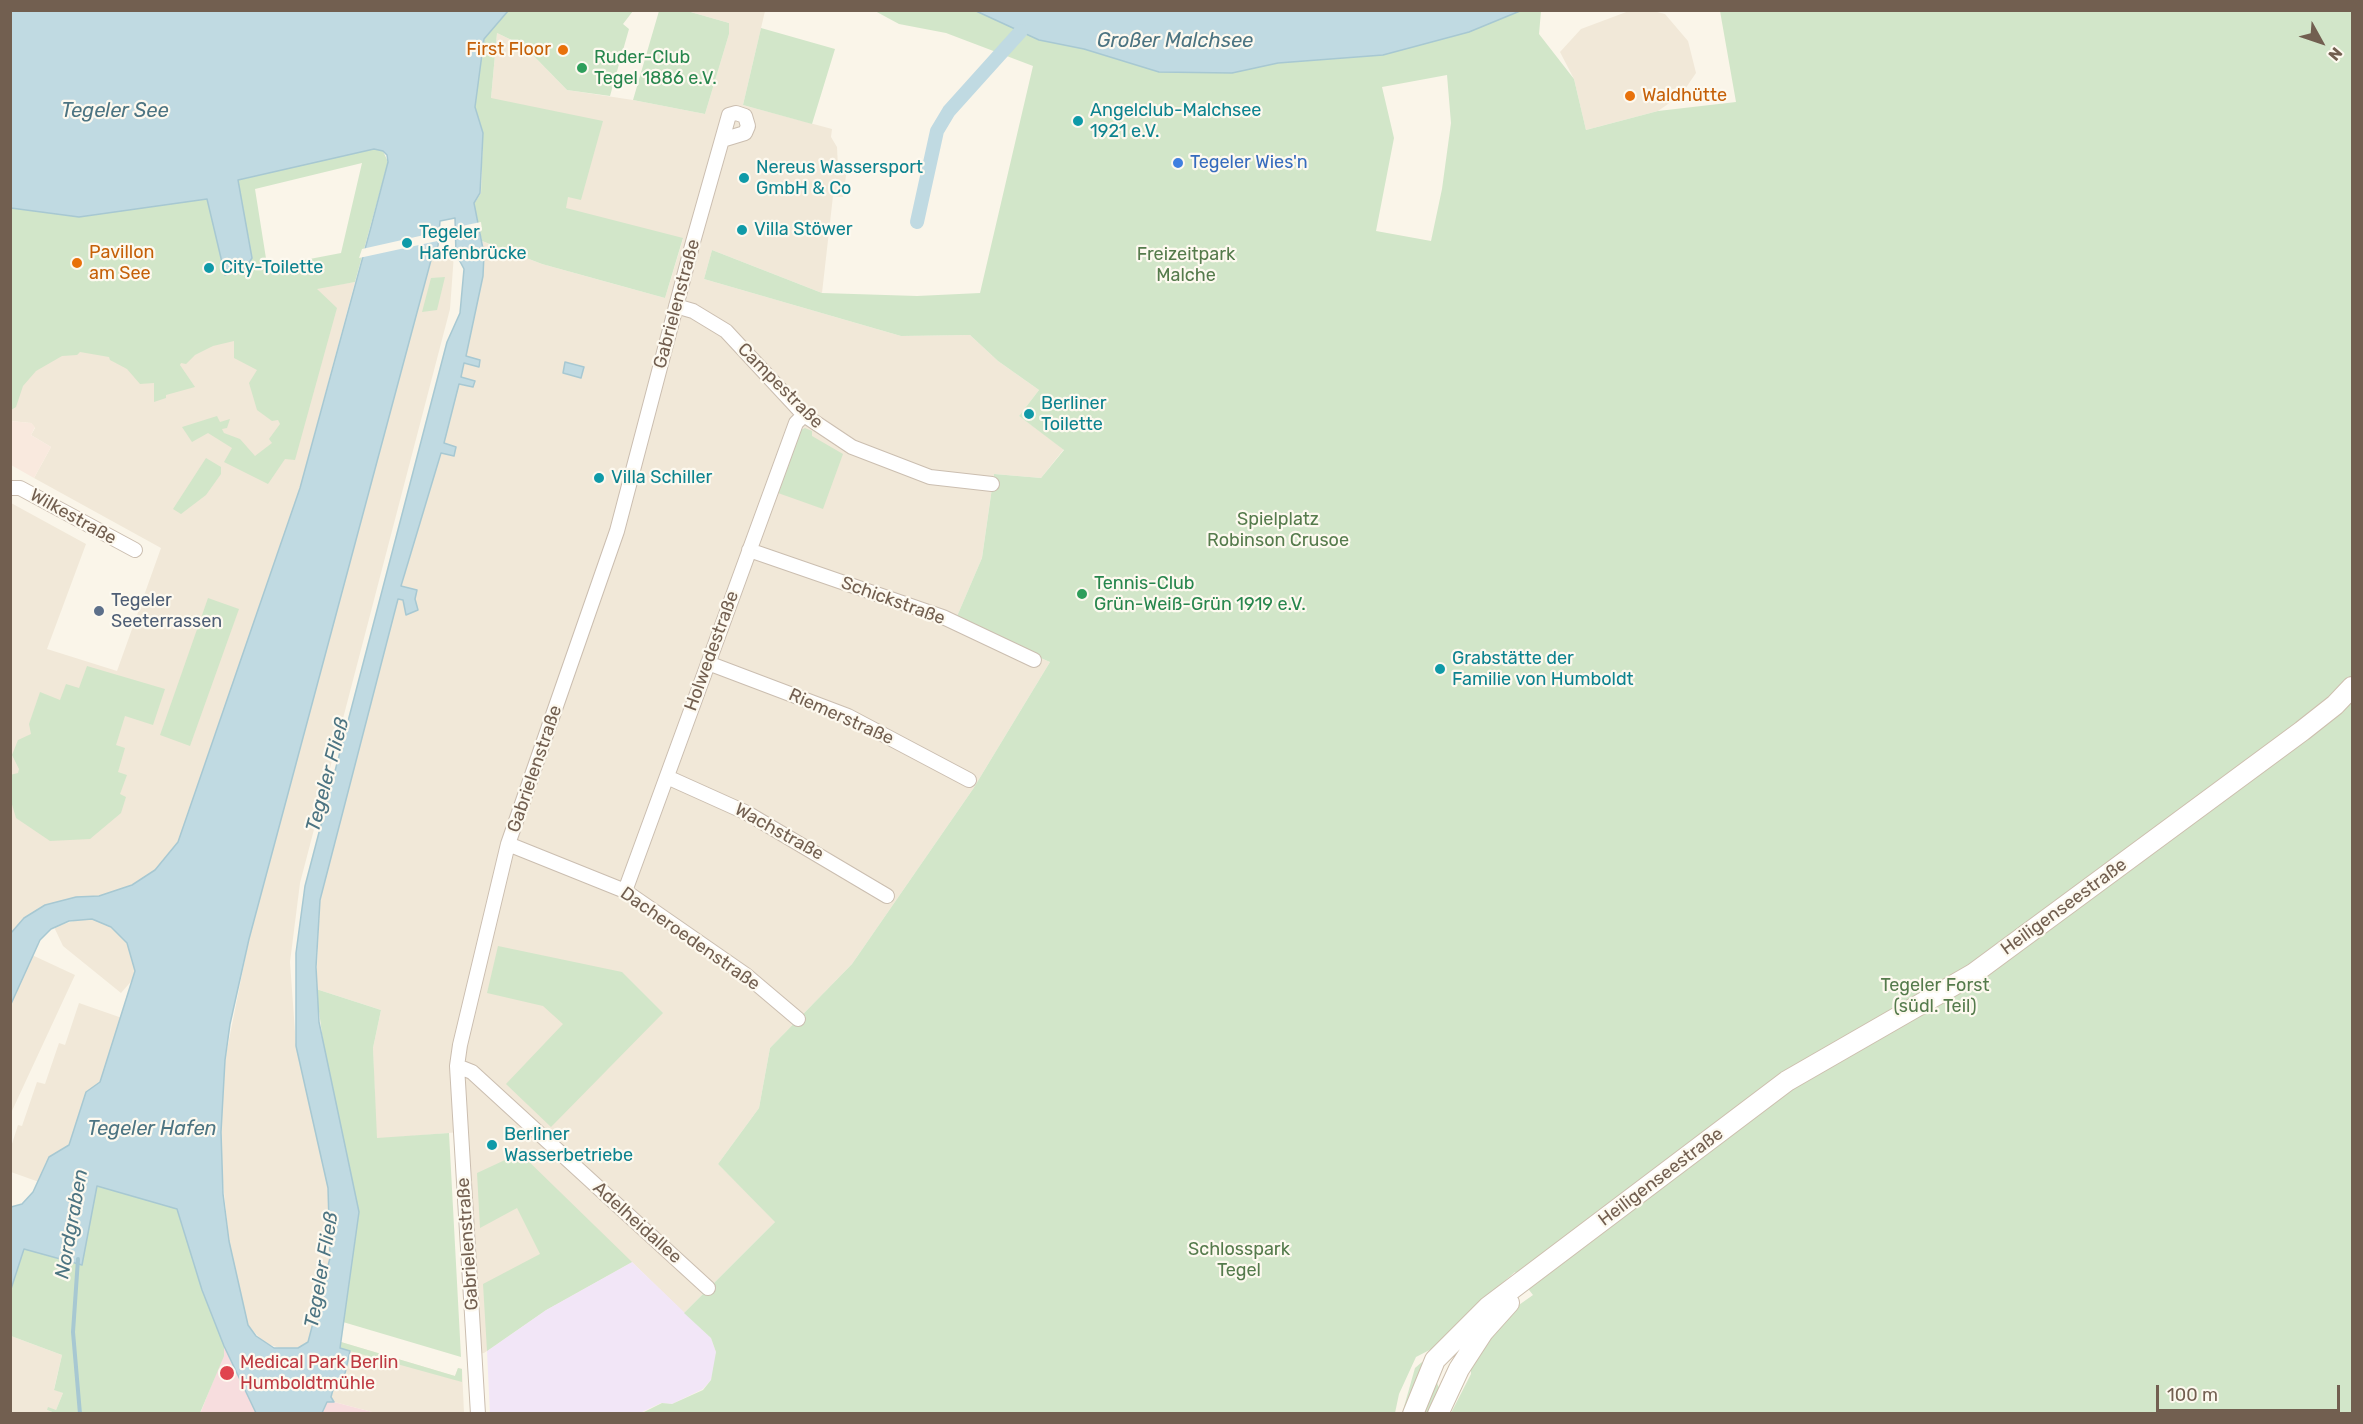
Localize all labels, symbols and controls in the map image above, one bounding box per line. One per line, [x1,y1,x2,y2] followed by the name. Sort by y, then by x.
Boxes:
[2291,12,2351,72] north arrow
[1097,29,1253,53] water label: Großer Malchsee
[466,39,551,61] place label: First Floor
[556,43,570,57] marker: First Floor
[2324,43,2346,64] text: N
[594,47,717,90] place label: Ruder-Club Tegel 1886 e.V.
[575,61,589,75] marker: Ruder-Club Tegel 1886 e.V.
[1642,85,1727,107] place label: Waldhütte
[1623,89,1637,103] marker: Waldhütte
[61,99,169,123] water label: Tegeler See
[1090,100,1261,142] place label: Angelclub-Malchsee 1921 e.V.
[1071,114,1085,128] marker: Angelclub-Malchsee 1921 e.V.
[1190,152,1308,174] place label: Tegeler Wies'n
[1171,156,1185,170] marker: Tegeler Wies'n
[756,157,923,200] place label: Nereus Wassersport GmbH & Co
[737,171,751,185] marker: Nereus Wassersport GmbH & Co
[754,219,853,241] place label: Villa Stöwer
[419,222,527,264] place label: Tegeler Hafenbrücke
[735,223,749,237] marker: Villa Stöwer
[400,236,414,250] marker: Tegeler Hafenbrücke
[649,237,705,371] street label: Gabrielenstraße
[89,242,154,284] place label: Pavillon am See
[1137,244,1235,286] park label: Freizeitpark Malche
[70,256,84,270] marker: Pavillon am See
[221,257,323,279] place label: City-Toilette
[202,261,216,275] marker: City-Toilette
[733,339,827,433] street label: Campestraße
[1041,393,1107,436] place label: Berliner Toilette
[1022,407,1036,421] marker: Berliner Toilette
[611,467,712,489] place label: Villa Schiller
[592,471,606,485] marker: Villa Schiller
[26,484,120,550] street label: Wilkestraße
[1207,509,1349,552] park label: Spielplatz Robinson Crusoe
[838,572,948,630] street label: Schickstraße
[1094,573,1306,616] place label: Tennis-Club Grün-Weiß-Grün 1919 e.V.
[1075,587,1089,601] marker: Tennis-Club Grün-Weiß-Grün 1919 e.V.
[680,588,744,714] street label: Holwedestraße
[111,590,222,632] place label: Tegeler Seeterrassen
[92,604,106,618] marker: Tegeler Seeterrassen
[1452,648,1634,690] place label: Grabstätte der Familie von Humboldt
[1433,662,1447,676] marker: Grabstätte der Familie von Humboldt
[785,684,897,750] street label: Riemerstraße
[503,703,567,835] street label: Gabrielenstraße
[301,715,355,835] water label: Tegeler Fließ
[731,799,827,865] street label: Wachstraße
[1997,854,2131,960] street label: Heiligenseestraße
[616,883,764,995] street label: Dacheroedenstraße
[1881,975,1989,1018] park label: Tegeler Forst (südl. Teil)
[87,1117,217,1141] water label: Tegeler Hafen
[1594,1123,1728,1231] street label: Heiligenseestraße
[504,1124,633,1166] place label: Berliner Wasserbetriebe
[485,1138,499,1152] marker: Berliner Wasserbetriebe
[51,1167,93,1281] water label: Nordgraben
[453,1177,483,1311] street label: Gabrielenstraße
[588,1177,686,1269] street label: Adelheidallee
[300,1210,344,1330] water label: Tegeler Fließ
[1188,1239,1290,1282] park label: Schlosspark Tegel
[240,1352,399,1394] place label: Medical Park Berlin Humboldtmühle
[218,1364,236,1382] marker: Medical Park Berlin Humboldtmühle
[2159,1373,2344,1411] scale bar
[2167,1384,2218,1406] text: 100 m

